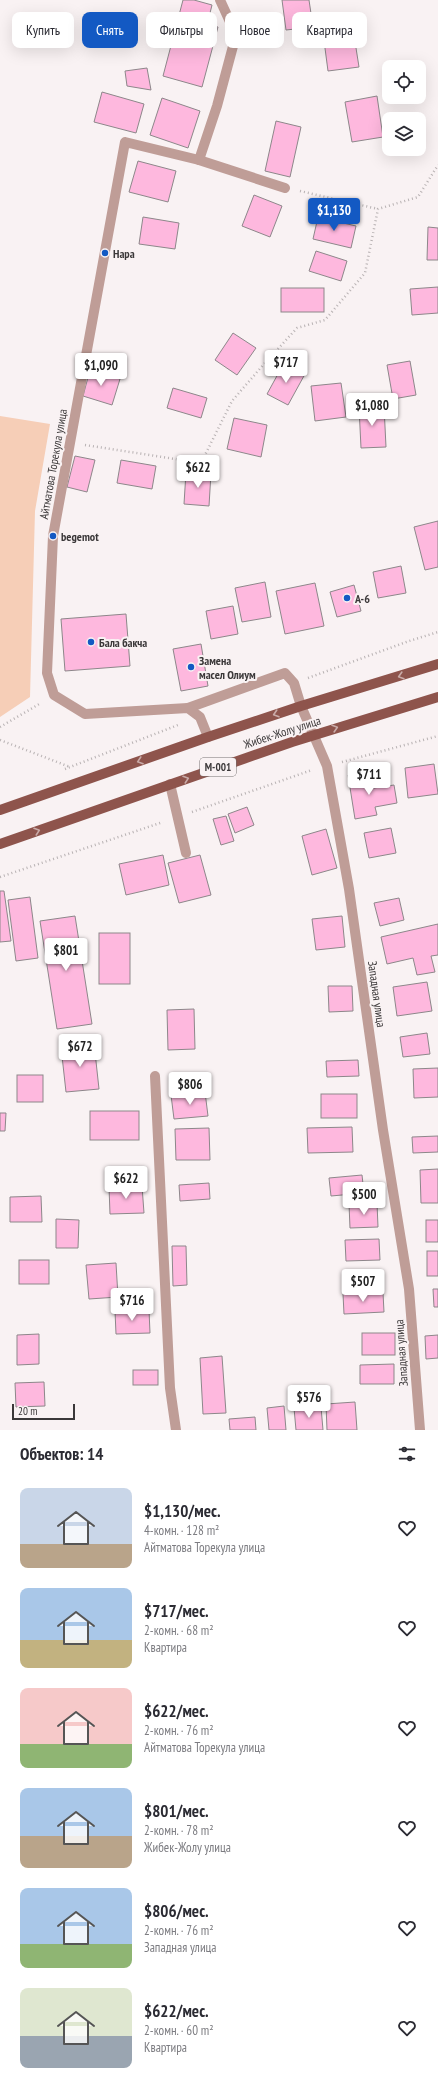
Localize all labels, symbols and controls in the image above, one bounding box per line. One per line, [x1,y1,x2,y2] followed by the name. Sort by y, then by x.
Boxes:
[12,12,74,48] chip: Купить
[82,12,138,48] chip: Снять
[146,12,217,48] chip: Фильтры
[225,12,284,48] chip: Новое
[292,12,367,48] chip: Квартира
[382,60,426,156] map controls
[382,60,426,104] button: locate
[382,112,426,156] button: layers
[301,198,367,232] pin: $1,130
[317,202,351,219] text: $1,130
[113,246,135,261] place label: Нара
[100,248,110,258] marker: Нара
[262,350,310,384] pin: $717
[68,353,134,387] pin: $1,090
[274,354,298,371] text: $717
[84,357,118,374] text: $1,090
[339,393,405,427] pin: $1,080
[355,397,389,414] text: $1,080
[36,407,70,520] street label: Айтматова Торекула улица
[174,455,222,489] pin: $622
[186,459,210,476] text: $622
[61,529,99,544] place label: begemot
[48,531,58,541] marker: begemot
[354,591,370,606] place label: А-6
[342,593,352,603] marker: А-6
[99,635,147,650] place label: Бала бакча
[86,637,96,647] marker: Бала бакча
[199,653,256,682] place label: Замена масел Олиум
[186,662,196,672] marker: Замена масел Олиум
[397,671,404,680] one-way arrow
[273,709,280,717] one-way arrow
[241,712,323,752] street label: Жибек-Жолу улица
[332,724,339,733] one-way arrow
[137,757,144,765] one-way arrow
[200,758,236,776] road number: М-001
[345,762,393,796] pin: $711
[357,766,381,783] text: $711
[182,775,189,783] one-way arrow
[33,828,40,836] one-way arrow
[42,938,90,972] pin: $801
[54,942,78,959] text: $801
[365,960,389,1028] street label: Западная улица
[56,1034,104,1068] pin: $672
[68,1038,92,1055] text: $672
[166,1072,214,1106] pin: $806
[178,1076,202,1093] text: $806
[102,1166,150,1200] pin: $622
[114,1170,138,1187] text: $622
[340,1182,388,1216] pin: $500
[352,1186,376,1203] text: $500
[339,1269,387,1303] pin: $507
[351,1273,375,1290] text: $507
[108,1288,156,1322] pin: $716
[120,1292,144,1309] text: $716
[391,1319,411,1387] street label: Западная улица
[285,1385,333,1419] pin: $576
[297,1389,321,1406] text: $576
[12,1402,75,1421] scale bar
[18,1404,37,1418] text: 20 m
[20,1443,103,1465] text: Объектов: 14
[396,1443,418,1465] icon: filters
[144,1500,221,1522] text: $1,130/мес.
[52,1504,100,1552] icon: home
[396,1517,418,1539] icon: heart
[144,1522,219,1539] text: 4-комн. · 128 m²
[144,1539,265,1556] text: Айтматова Торекула улица
[144,1600,209,1622] text: $717/мес.
[52,1604,100,1652] icon: home
[396,1617,418,1639] icon: heart
[144,1622,214,1639] text: 2-комн. · 68 m²
[144,1639,187,1656] text: Квартира
[144,1700,209,1722] text: $622/мес.
[52,1704,100,1752] icon: home
[396,1717,418,1739] icon: heart
[144,1722,214,1739] text: 2-комн. · 76 m²
[144,1739,265,1756] text: Айтматова Торекула улица
[144,1800,209,1822] text: $801/мес.
[52,1804,100,1852] icon: home
[396,1817,418,1839] icon: heart
[144,1822,214,1839] text: 2-комн. · 78 m²
[144,1839,231,1856] text: Жибек-Жолу улица
[144,1900,209,1922] text: $806/мес.
[52,1904,100,1952] icon: home
[396,1917,418,1939] icon: heart
[144,1922,214,1939] text: 2-комн. · 76 m²
[144,1939,217,1956] text: Западная улица
[144,2000,209,2022] text: $622/мес.
[52,2004,100,2052] icon: home
[396,2017,418,2039] icon: heart
[144,2022,214,2039] text: 2-комн. · 60 m²
[144,2039,187,2056] text: Квартира

